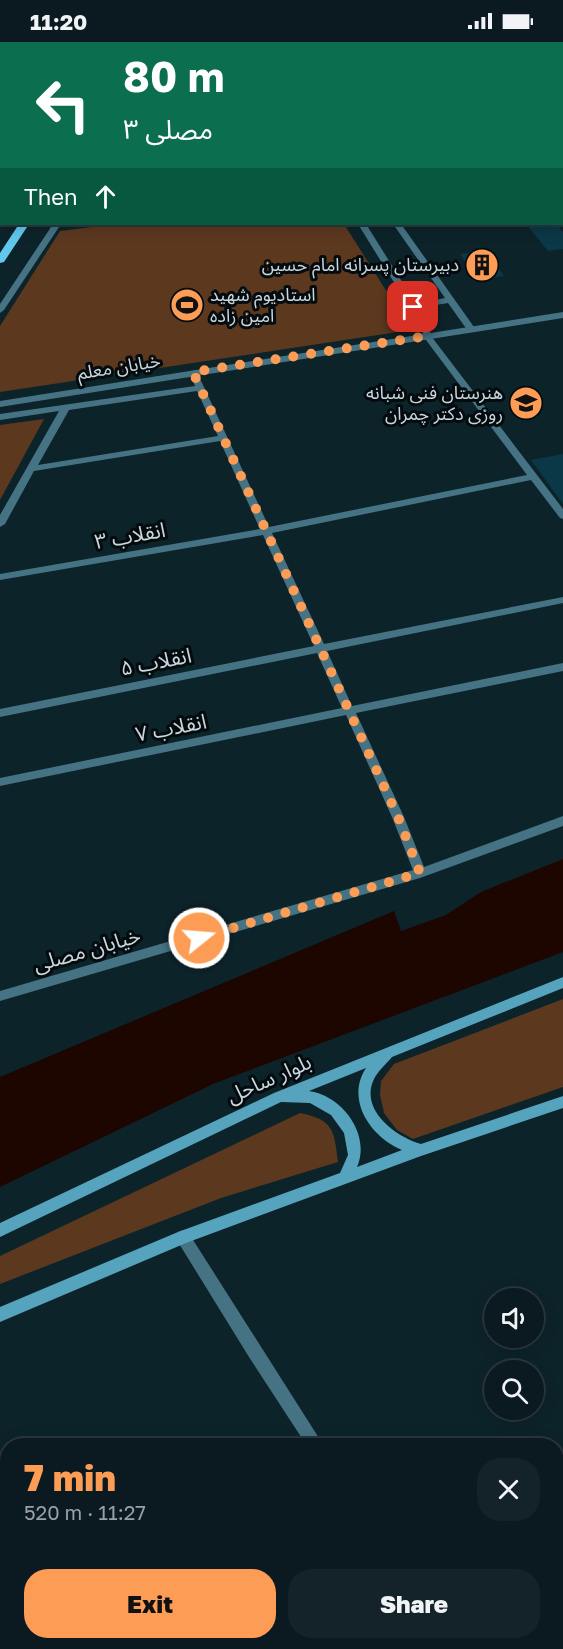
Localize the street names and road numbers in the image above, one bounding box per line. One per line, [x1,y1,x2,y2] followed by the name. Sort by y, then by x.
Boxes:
[76,349,162,386] street label: خیابان معلم
[92,516,167,554] street label: انقلاب ۳
[118,641,194,681] street label: انقلاب ۵
[133,707,209,747] street label: انقلاب ۷
[30,921,143,977] street label: خیابان مصلی
[222,1048,315,1108] street label: بلوار ساحل

